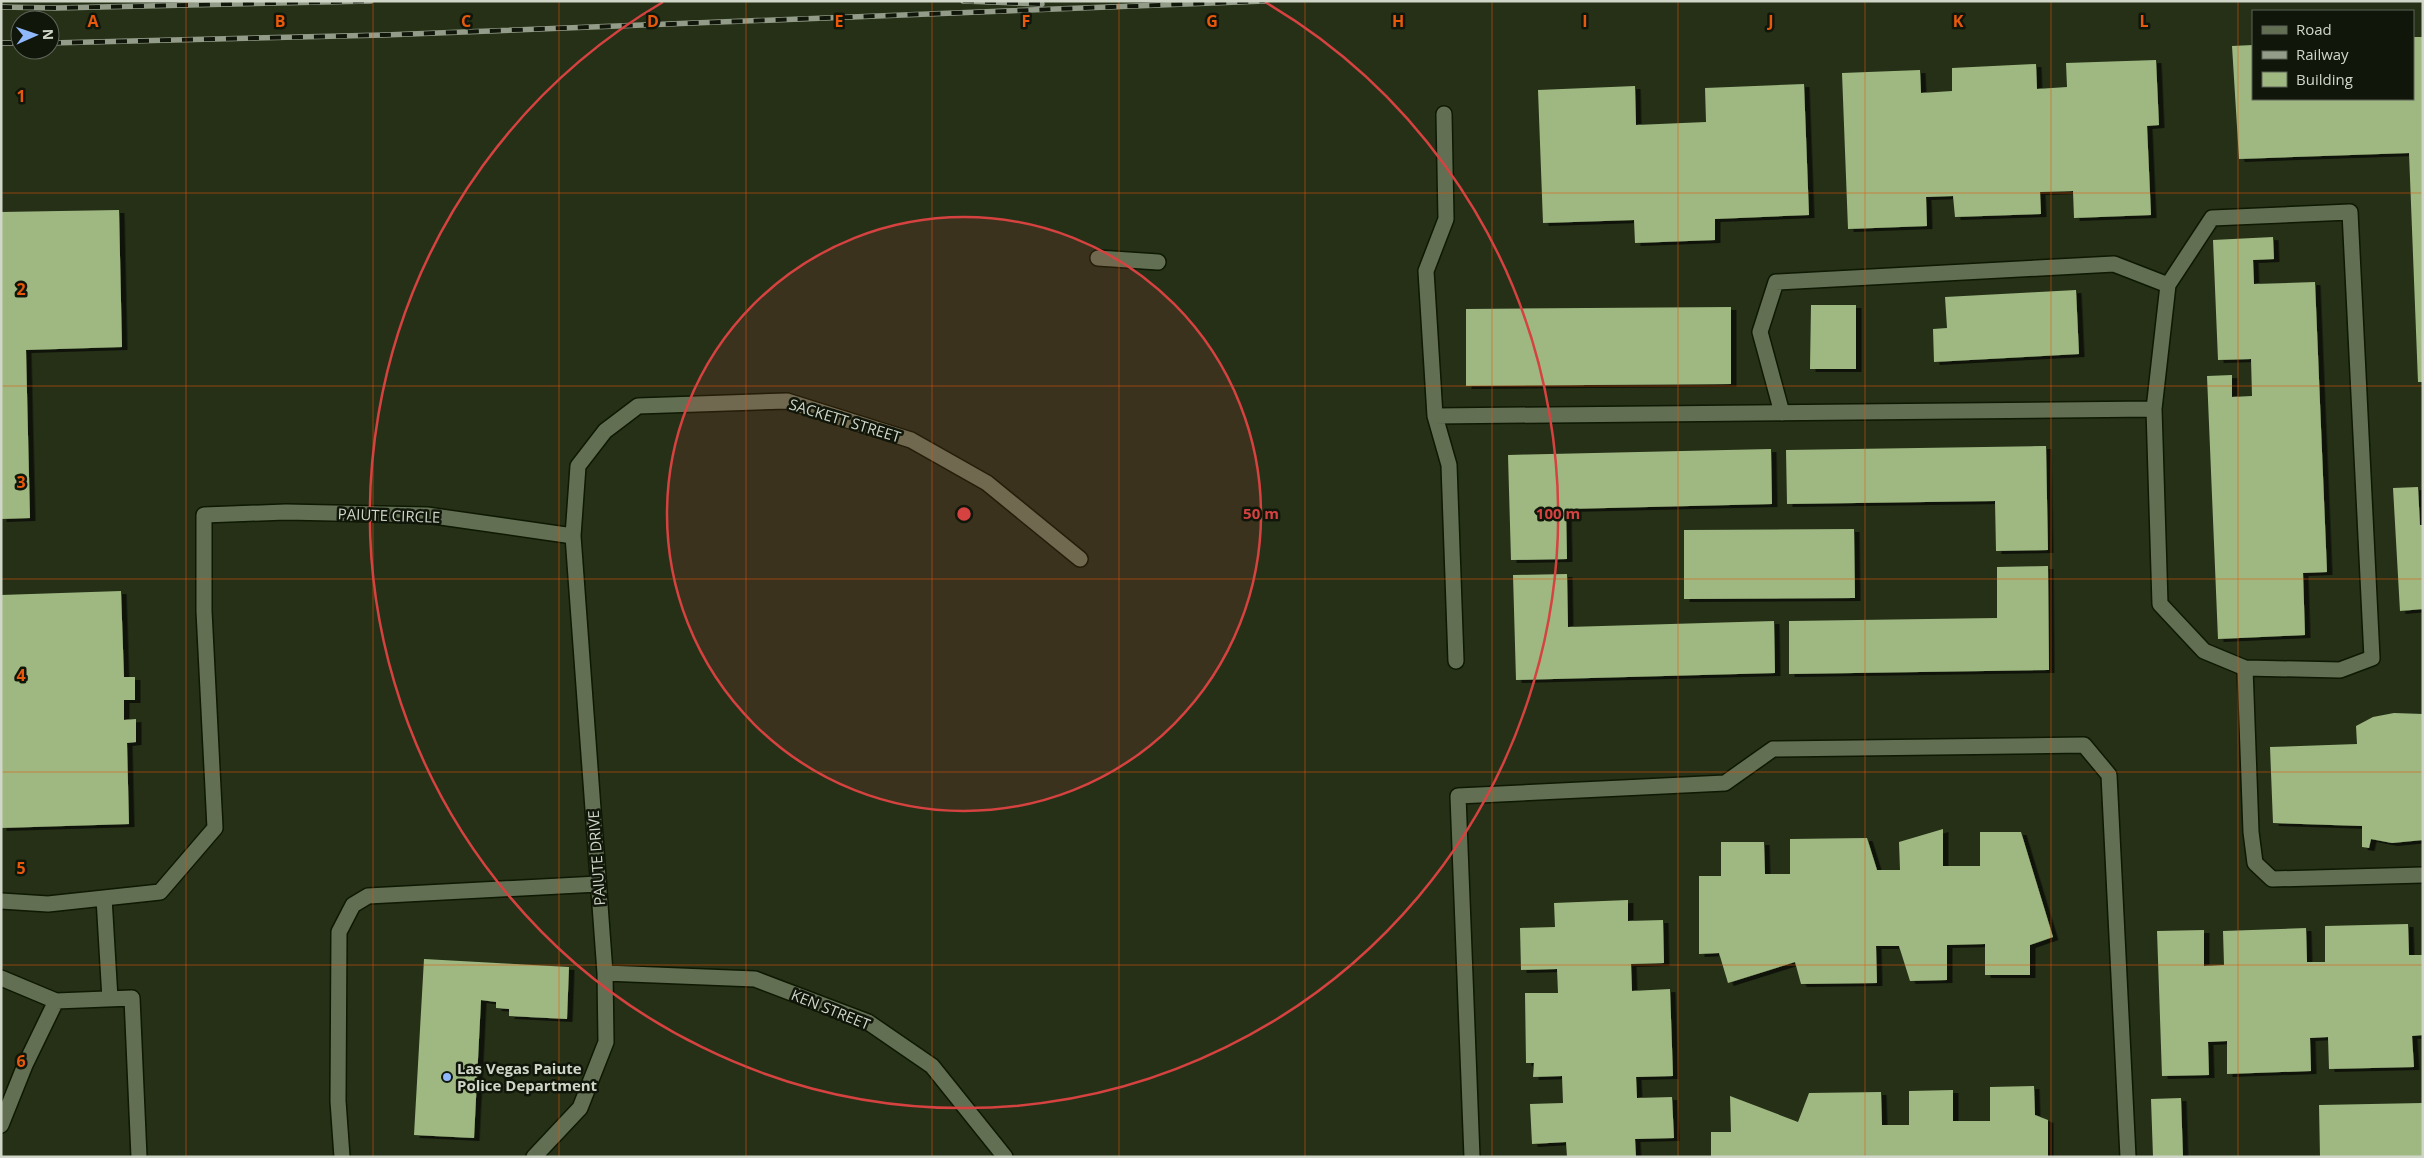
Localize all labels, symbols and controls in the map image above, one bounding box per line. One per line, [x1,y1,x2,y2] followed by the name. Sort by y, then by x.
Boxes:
[10,10,60,60] north arrow
[87,10,99,32] text: A
[275,10,285,32] text: B
[461,10,471,32] text: C
[647,10,659,32] text: D
[835,10,844,32] text: E
[1022,10,1030,32] text: F
[1206,10,1218,32] text: G
[1392,10,1404,32] text: H
[1582,10,1588,32] text: I
[1766,10,1774,32] text: J
[1953,10,1964,32] text: K
[2139,10,2149,32] text: L
[2252,10,2414,100] legend
[2296,19,2332,39] text: Road
[39,29,58,41] text: N
[2296,44,2349,64] text: Railway
[2296,69,2353,89] text: Building
[16,85,26,107] text: 1
[16,278,26,300] text: 2
[787,394,904,447] street label: SACKETT STREET
[16,471,26,493] text: 3
[337,503,441,527] street label: PAIUTE CIRCLE
[1243,503,1279,523] text: 50 m
[1536,503,1580,523] text: 100 m
[955,505,973,523] centre of rings
[16,664,26,686] text: 4
[583,810,609,906] street label: PAIUTE DRIVE
[16,857,26,879] text: 5
[789,984,874,1034] street label: KEN STREET
[16,1050,26,1072] text: 6
[457,1058,598,1095] place label: Las Vegas Paiute Police Department
[441,1071,453,1083] marker: Las Vegas Paiute Police Department

